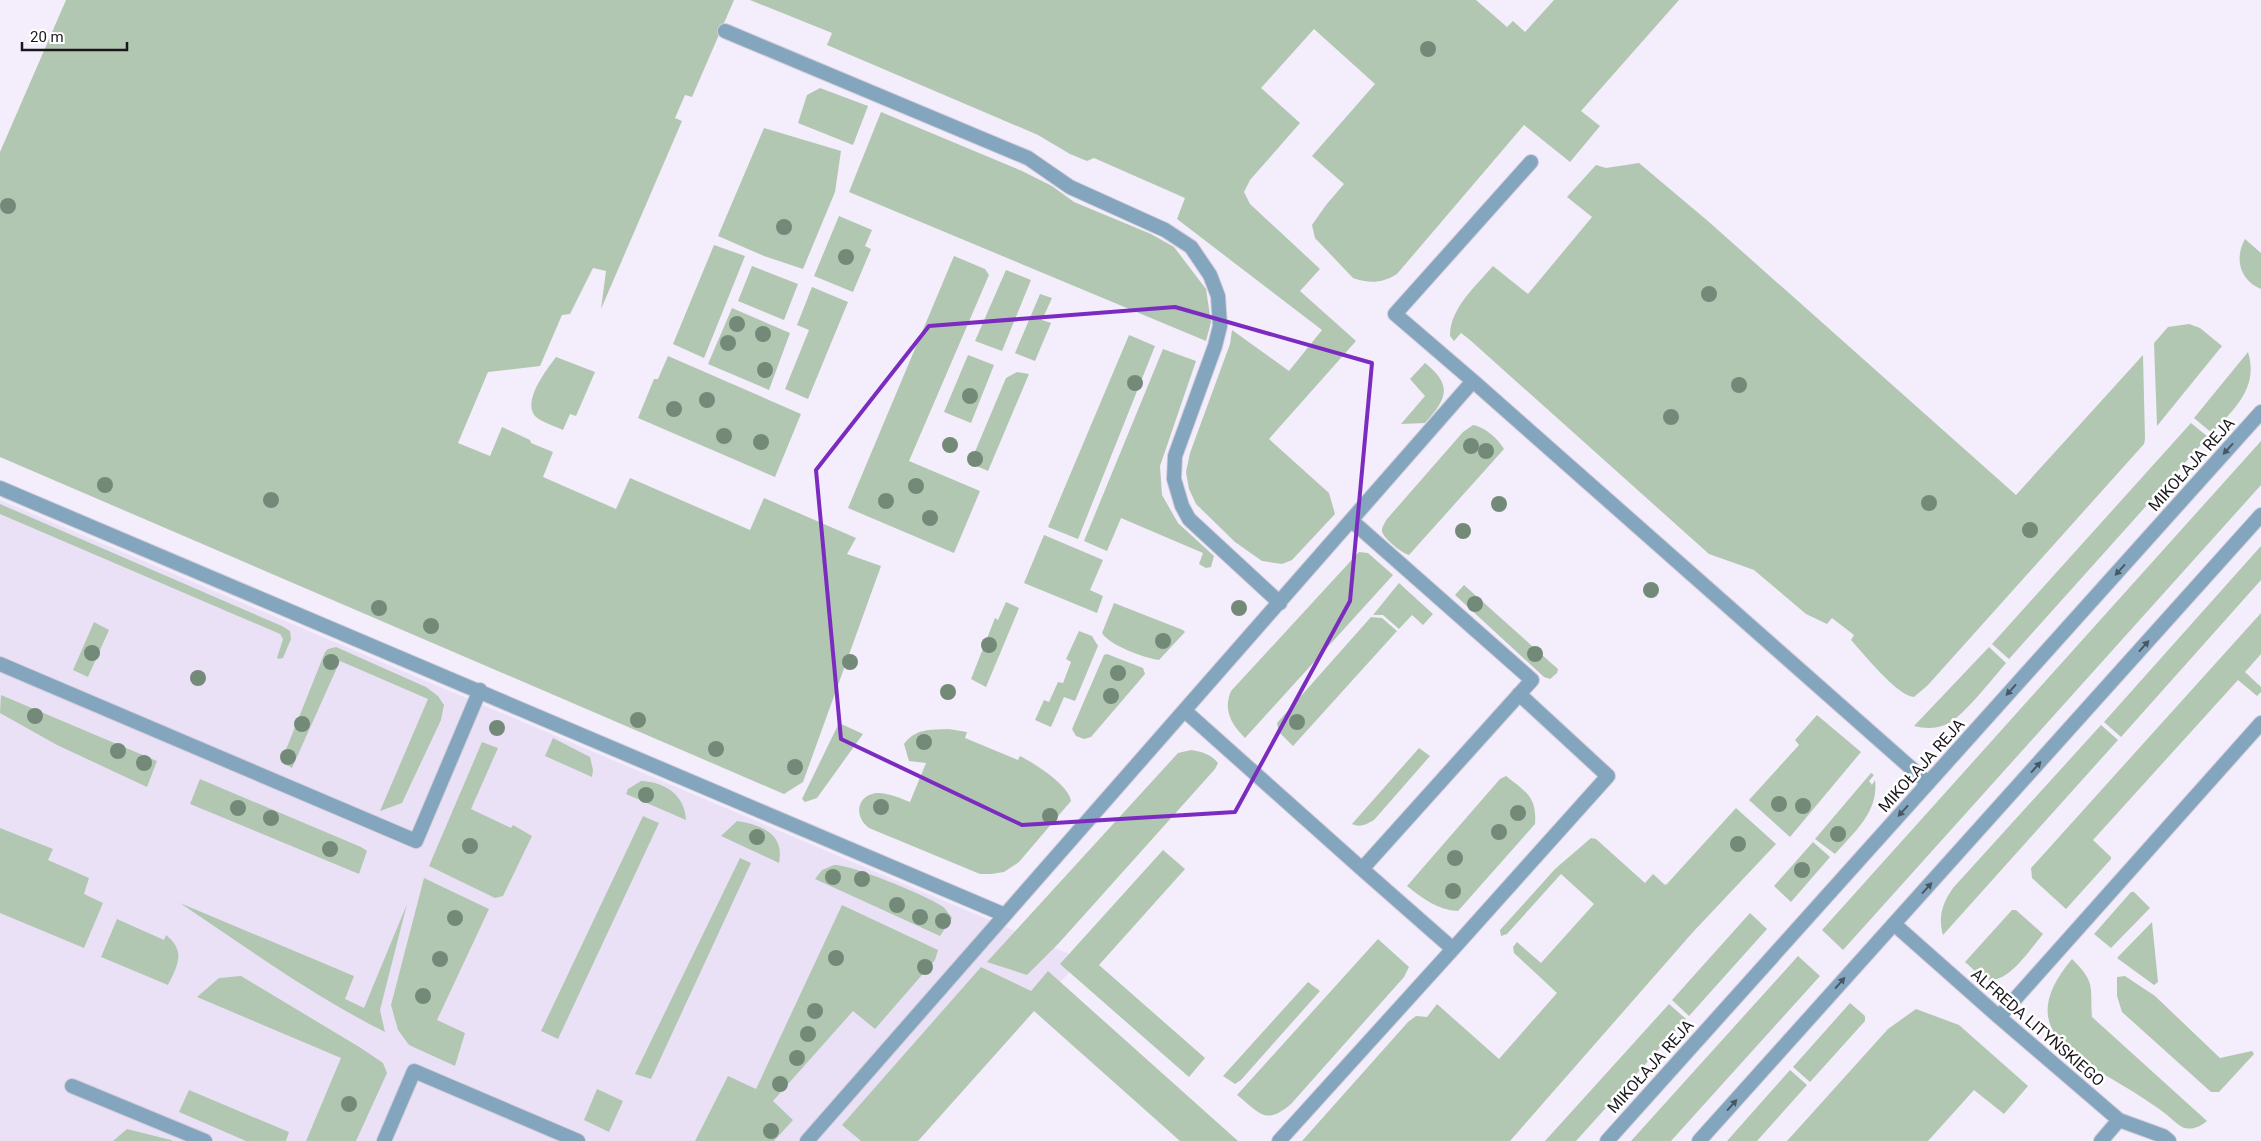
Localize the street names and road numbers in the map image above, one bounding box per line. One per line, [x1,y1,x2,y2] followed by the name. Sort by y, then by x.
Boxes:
[2144,413,2239,515] street label: MIKOŁAJA REJA
[1874,714,1969,816] street label: MIKOŁAJA REJA
[1967,964,2108,1090] street label: ALFREDA LITYŃSKIEGO
[1603,1015,1698,1117] street label: MIKOŁAJA REJA

